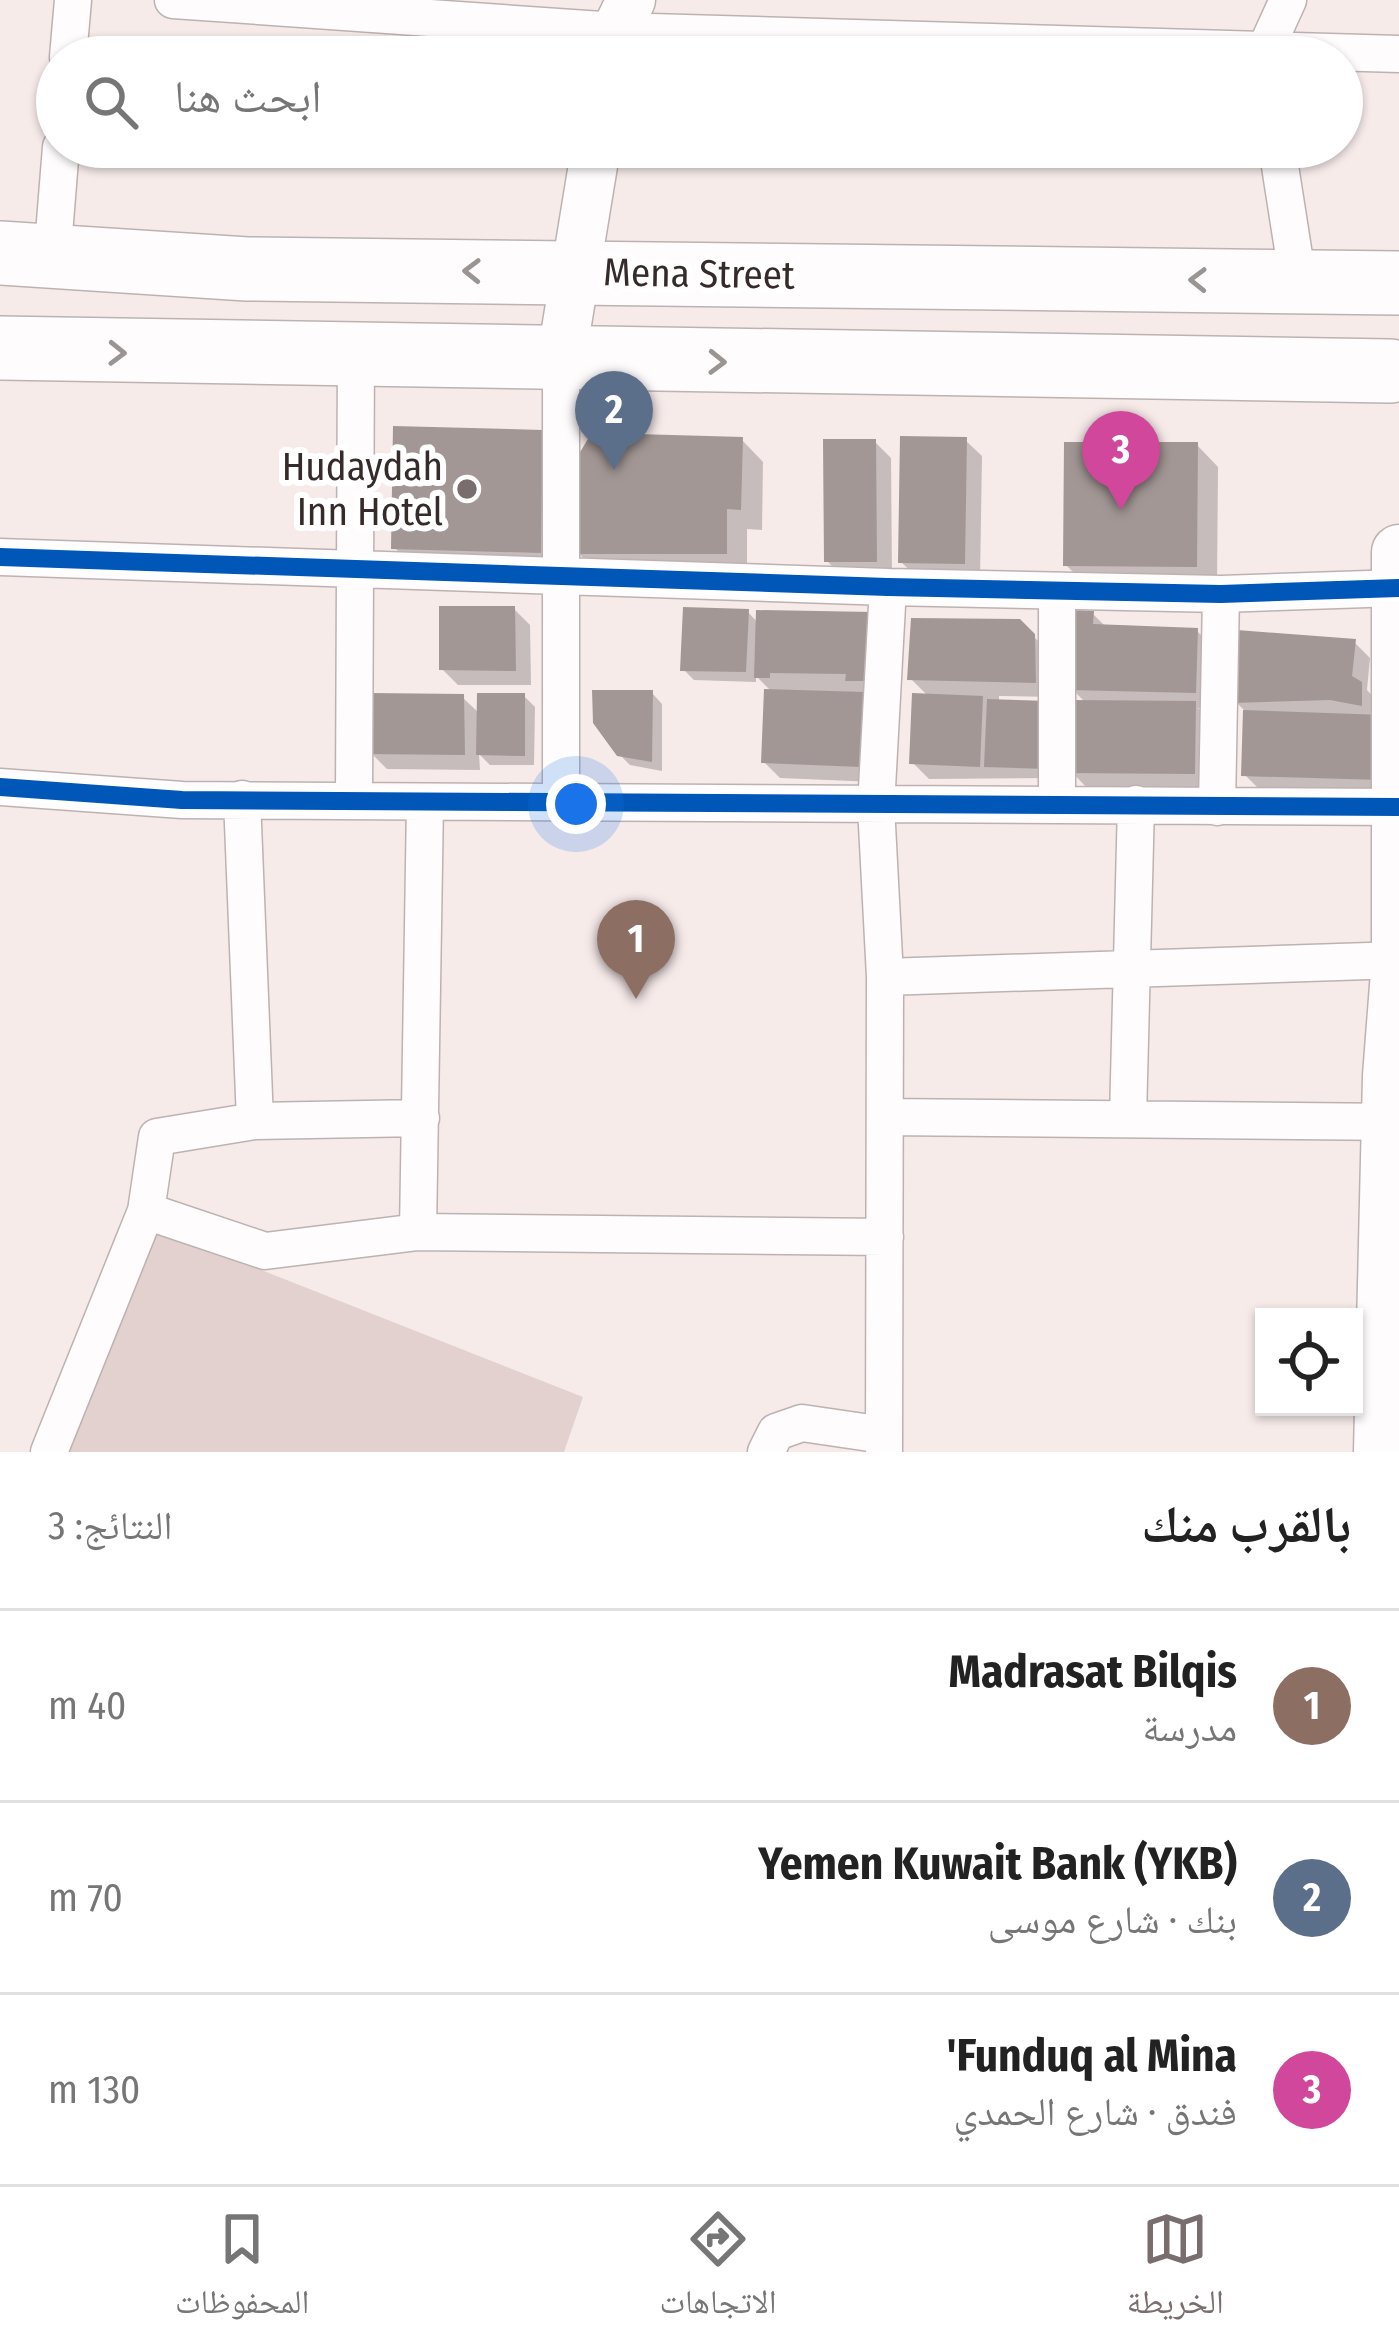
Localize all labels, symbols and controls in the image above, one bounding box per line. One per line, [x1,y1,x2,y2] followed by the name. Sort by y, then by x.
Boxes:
[36,36,1363,168] search box
[78,69,144,135] icon: search
[174,70,322,124] text: ابحث هنا
[603,249,795,299] street label: Mena Street
[462,259,481,285] one-way arrow
[1188,267,1206,293] one-way arrow
[108,340,127,366] one-way arrow
[709,349,727,375] one-way arrow
[575,371,653,470] pin: 2
[1082,411,1160,510] pin: 3
[282,444,443,535] place label: Hudaydah Inn Hotel
[454,476,480,502] marker: Hudaydah Inn Hotel
[546,774,606,834] your location
[597,900,675,999] pin: 1
[1255,1308,1363,1416] map controls
[1255,1308,1363,1416] button: locate
[1141,1494,1351,1556] text: بالقرب منك
[48,1503,173,1549] text: النتائج: 3
[949,1645,1237,1699] text: Madrasat Bilqis
[48,1683,126,1729] text: 40 m
[1304,1683,1320,1729] text: 1
[1142,1705,1237,1751] text: مدرسة
[758,1837,1237,1891] text: Yemen Kuwait Bank (YKB)
[48,1875,123,1921] text: 70 m
[1303,1875,1321,1921] text: 2
[988,1897,1237,1943] text: بنك · شارع موسى
[946,2029,1237,2083] text: Funduq al Mina'
[48,2067,140,2113] text: 130 m
[1303,2067,1321,2113] text: 3
[953,2089,1237,2135] text: فندق · شارع الحمدي
[175,2206,309,2334] tab: المحفوظات
[659,2206,777,2334] tab: الاتجاهات
[1127,2206,1224,2334] tab: الخريطة

